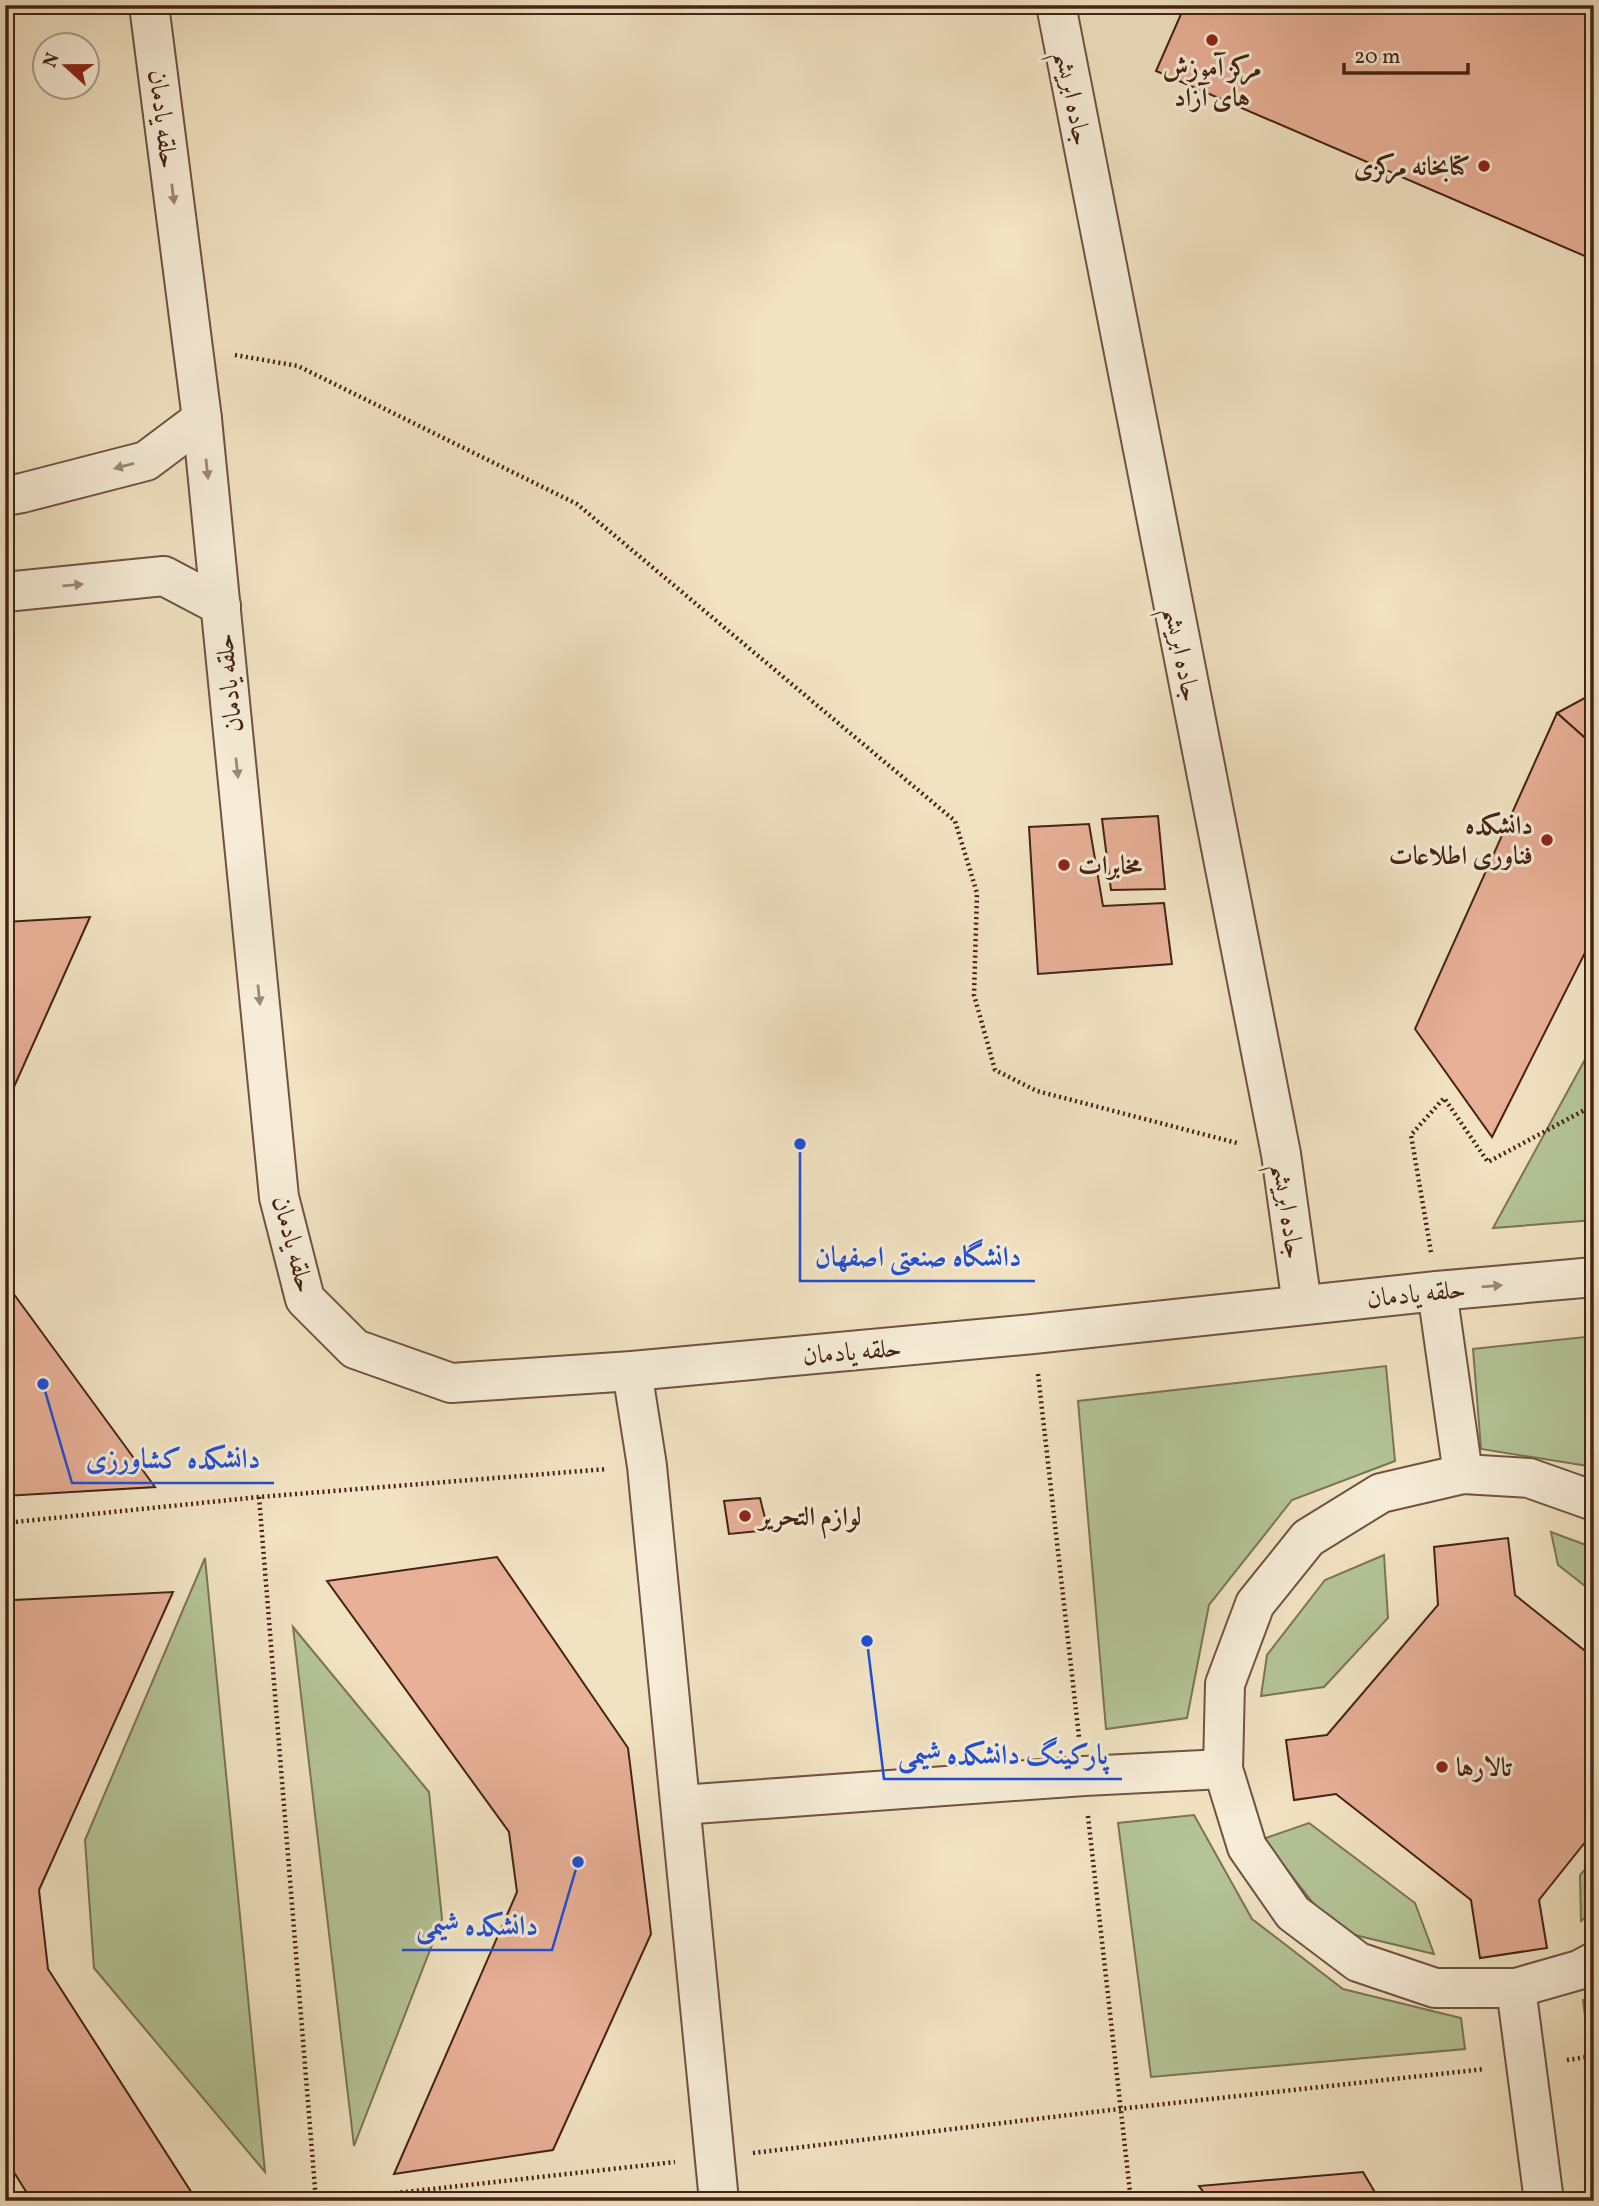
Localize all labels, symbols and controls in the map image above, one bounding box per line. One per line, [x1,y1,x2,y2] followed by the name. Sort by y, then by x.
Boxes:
[32,32,102,102] north arrow
[1204,32,1220,48] marker: مرکز آموزش های آزاد
[1344,32,1468,76] scale bar
[1354,43,1400,72] text: 20 m
[1039,48,1099,150] street label: جاده ابریشم
[37,49,67,72] text: N
[1162,51,1262,117] place label: مرکز آموزش های آزاد
[138,68,186,171] street label: حلقه یادمان
[1354,150,1470,186] place label: کتابخانه مرکزی
[1476,158,1492,174] marker: کتابخانه مرکزی
[168,184,179,206] one-way arrow
[202,458,213,480] one-way arrow
[113,462,134,472] one-way arrow
[62,579,84,590] one-way arrow
[1148,604,1208,706] street label: جاده ابریشم
[207,632,253,734] street label: حلقه یادمان
[232,758,243,780] one-way arrow
[1389,809,1533,875] place label: دانشکده فناوری اطلاعات
[1539,832,1555,848] marker: دانشکده فناوری اطلاعات
[1078,849,1143,885] place label: مخابرات
[1056,857,1072,873] marker: مخابرات
[254,984,265,1006] one-way arrow
[1257,1161,1312,1262] street label: جاده ابریشم
[262,1192,322,1297] street label: حلقه یادمان
[800,1232,1035,1281] callout: دانشگاه صنعتی اصفهان
[815,1238,1021,1278] text: دانشگاه صنعتی اصفهان
[1365,1272,1467,1318] street label: حلقه یادمان
[1481,1280,1503,1291] one-way arrow
[801,1331,903,1375] street label: حلقه یادمان
[72,1434,274,1483] callout: دانشکده کشاورزی
[86,1441,260,1480] text: دانشکده کشاورزی
[756,1500,862,1539] place label: لوازم التحریر
[737,1508,753,1524] marker: لوازم التحریر
[884,1730,1122,1779] callout: پارکینگ دانشکده شیمی
[898,1736,1110,1776] text: پارکینگ دانشکده شیمی
[1456,1751,1513,1787] place label: تالارها
[1434,1759,1450,1775] marker: تالارها
[402,1901,552,1950] callout: دانشکده شیمی
[416,1908,538,1947] text: دانشکده شیمی

